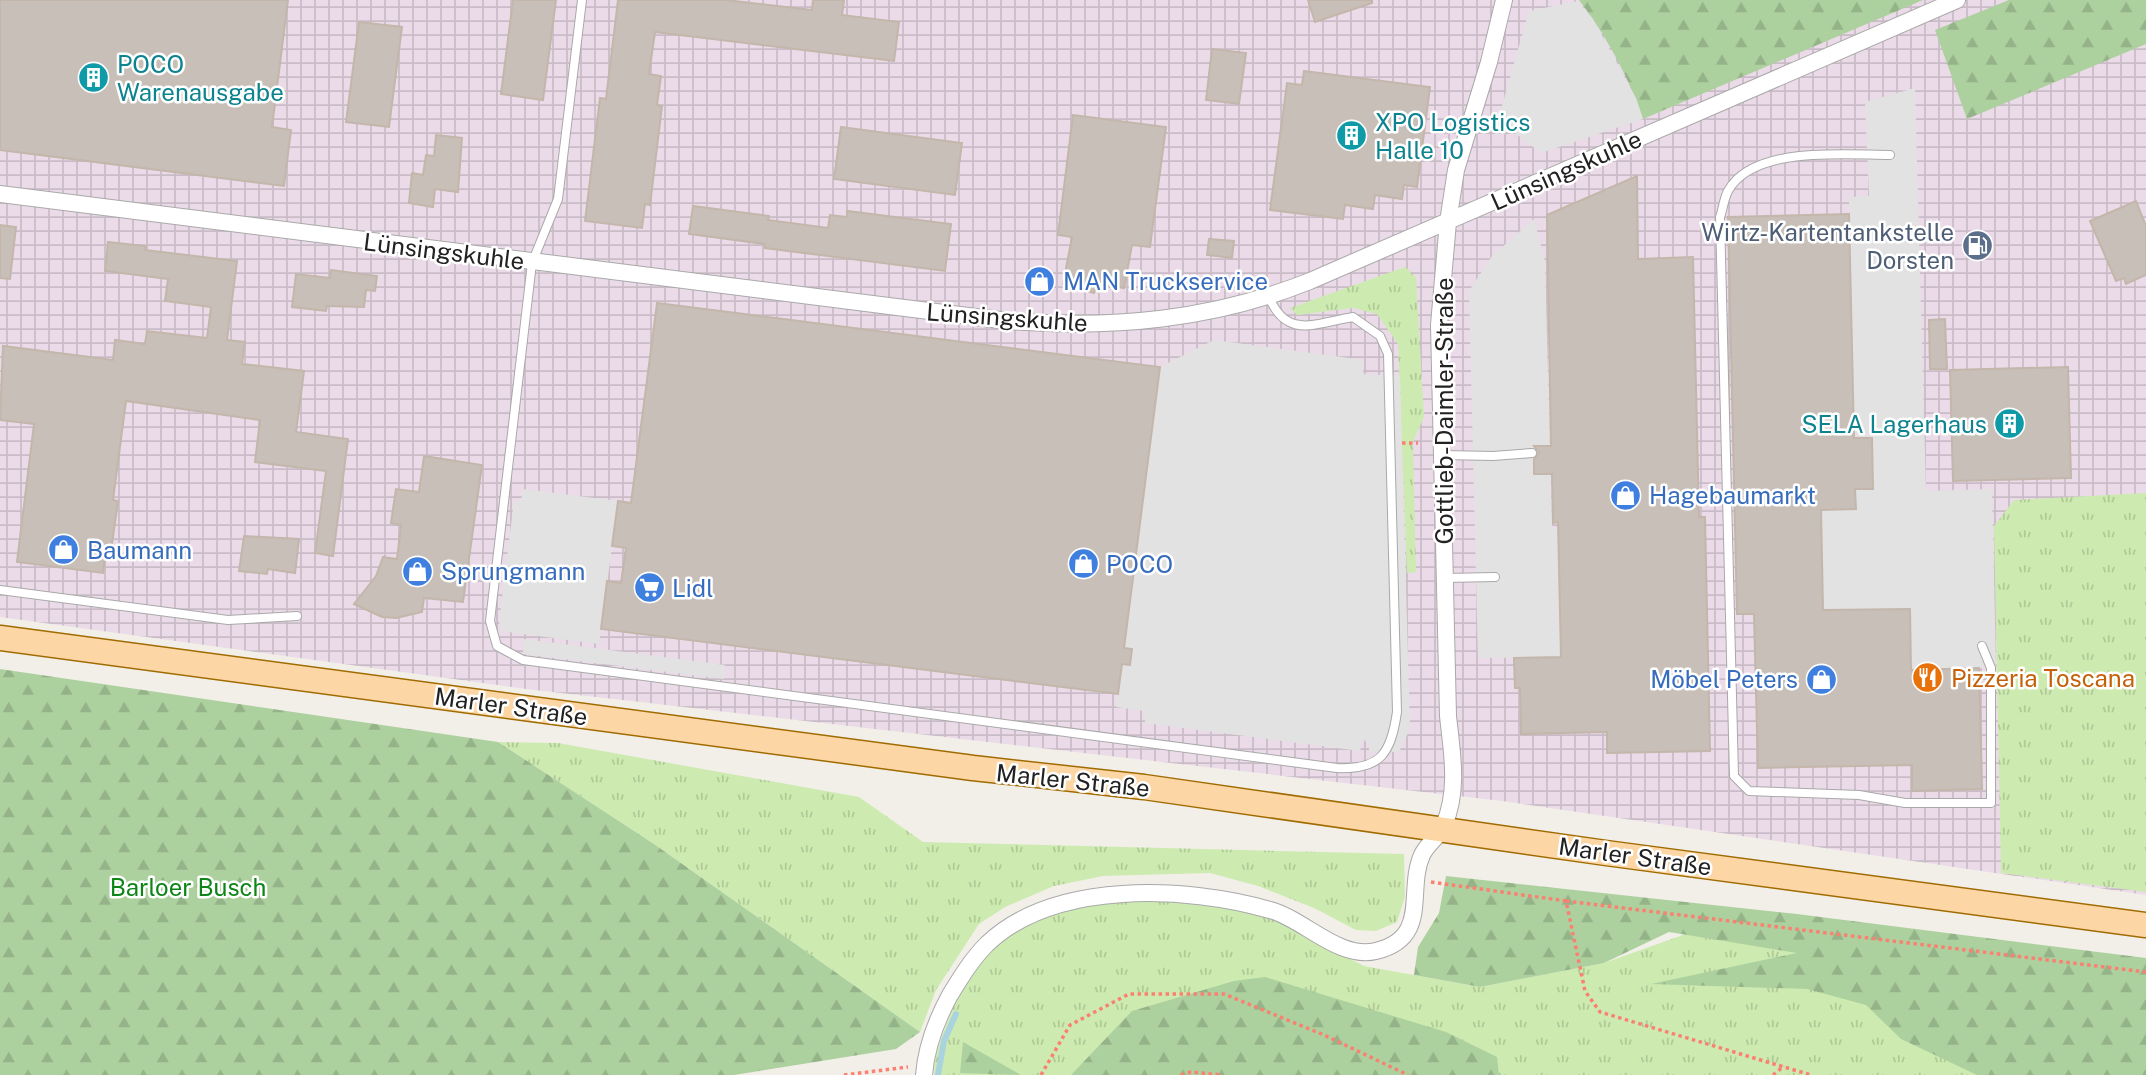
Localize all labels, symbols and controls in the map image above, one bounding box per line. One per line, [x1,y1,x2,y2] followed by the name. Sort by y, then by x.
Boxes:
[117,50,284,106] place label: POCO Warenausgabe
[77,61,111,95] building icon: POCO Warenausgabe
[1375,108,1530,164] place label: XPO Logistics Halle 10
[1335,119,1369,153] building icon: XPO Logistics Halle 10
[1486,124,1646,216] street label: Lünsingskuhle
[1701,218,1954,274] place label: Wirtz-Kartentankstelle Dorsten
[362,227,526,275] street label: Lünsingskuhle
[1960,229,1994,263] fuel station icon: Wirtz-Kartentankstelle Dorsten
[1023,264,1057,298] shop icon: MAN Truckservice
[1063,267,1268,295] place label: MAN Truckservice
[1430,277,1458,545] street label: Gottlieb-Daimler-Straße
[925,297,1089,337] street label: Lünsingskuhle
[1993,407,2027,441] building icon: SELA Lagerhaus
[1801,410,1987,438] place label: SELA Lagerhaus
[1609,478,1643,512] shop icon: Hagebaumarkt
[1649,481,1816,509] place label: Hagebaumarkt
[47,533,81,567] shop icon: Baumann
[87,536,192,564] place label: Baumann
[1066,547,1100,581] shop icon: POCO
[1106,550,1173,578] place label: POCO
[401,554,435,588] shop icon: Sprungmann
[441,557,585,585] place label: Sprungmann
[632,571,666,605] supermarket icon: Lidl
[672,574,714,602] place label: Lidl
[1911,661,1945,695] restaurant icon: Pizzeria Toscana
[1804,662,1838,696] shop icon: Möbel Peters
[1951,664,2135,692] place label: Pizzeria Toscana
[1650,665,1798,693] place label: Möbel Peters
[433,681,589,731] street label: Marler Straße
[995,758,1151,802] street label: Marler Straße
[1557,831,1713,881] street label: Marler Straße
[110,873,266,901] park label: Barloer Busch

